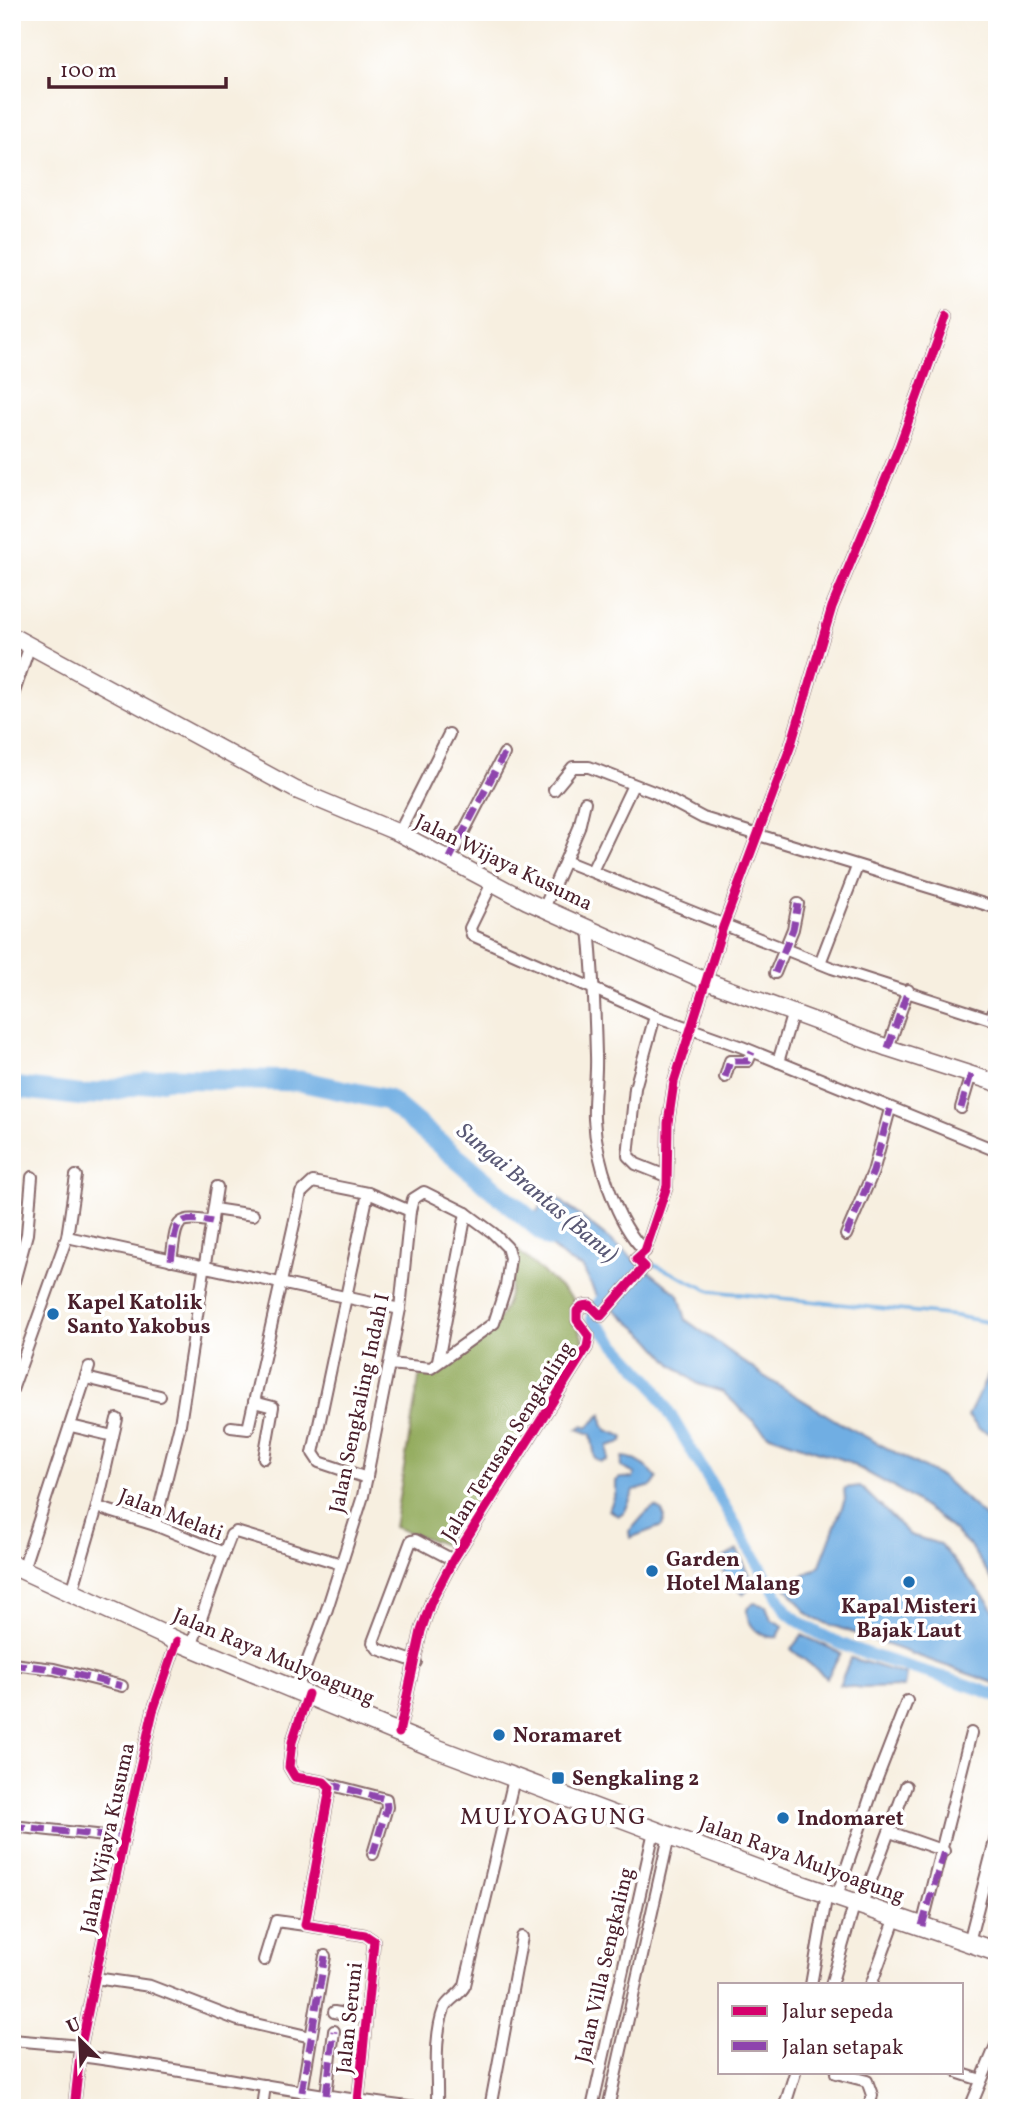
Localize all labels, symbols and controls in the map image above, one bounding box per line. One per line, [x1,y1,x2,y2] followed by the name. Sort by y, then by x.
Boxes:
[49,46,226,90] scale bar
[60,57,117,86] text: 100 m
[410,808,597,919] street label: Jalan Wijaya Kusuma
[449,1116,625,1271] water label: Sungai Brantas (Banu)
[67,1289,210,1342] place label: Kapel Katolik Santo Yakobus
[323,1291,398,1516] street label: Jalan Sengkaling Indah I
[45,1306,61,1322] marker: Kapel Katolik Santo Yakobus
[435,1336,582,1547] street label: Jalan Terusan Sengkaling
[114,1482,227,1549] street label: Jalan Melati
[666,1546,800,1599] place label: Garden Hotel Malang
[644,1563,660,1579] marker: Garden Hotel Malang
[901,1574,917,1590] marker: Kapal Misteri Bajak Laut
[841,1593,977,1646] place label: Kapal Misteri Bajak Laut
[168,1602,379,1713] street label: Jalan Raya Mulyoagung
[513,1722,622,1751] place label: Noramaret
[491,1727,507,1743] marker: Noramaret
[74,1740,143,1936] street label: Jalan Wijaya Kusuma
[572,1765,699,1794] place label: Sengkaling 2
[550,1770,566,1786] marker: Sengkaling 2
[460,1801,648,1835] district label: MULYOAGUNG
[797,1805,904,1834] place label: Indomaret
[695,1810,908,1911] street label: Jalan Raya Mulyoagung
[775,1810,791,1826] marker: Indomaret
[569,1865,642,2066] street label: Jalan Villa Sengkaling
[330,1961,371,2075] street label: Jalan Seruni
[718,1983,964,2074] legend
[782,1998,894,2027] text: Jalur sepeda
[46,2004,116,2074] north arrow
[63,2012,85,2041] text: U
[782,2034,904,2063] text: Jalan setapak

